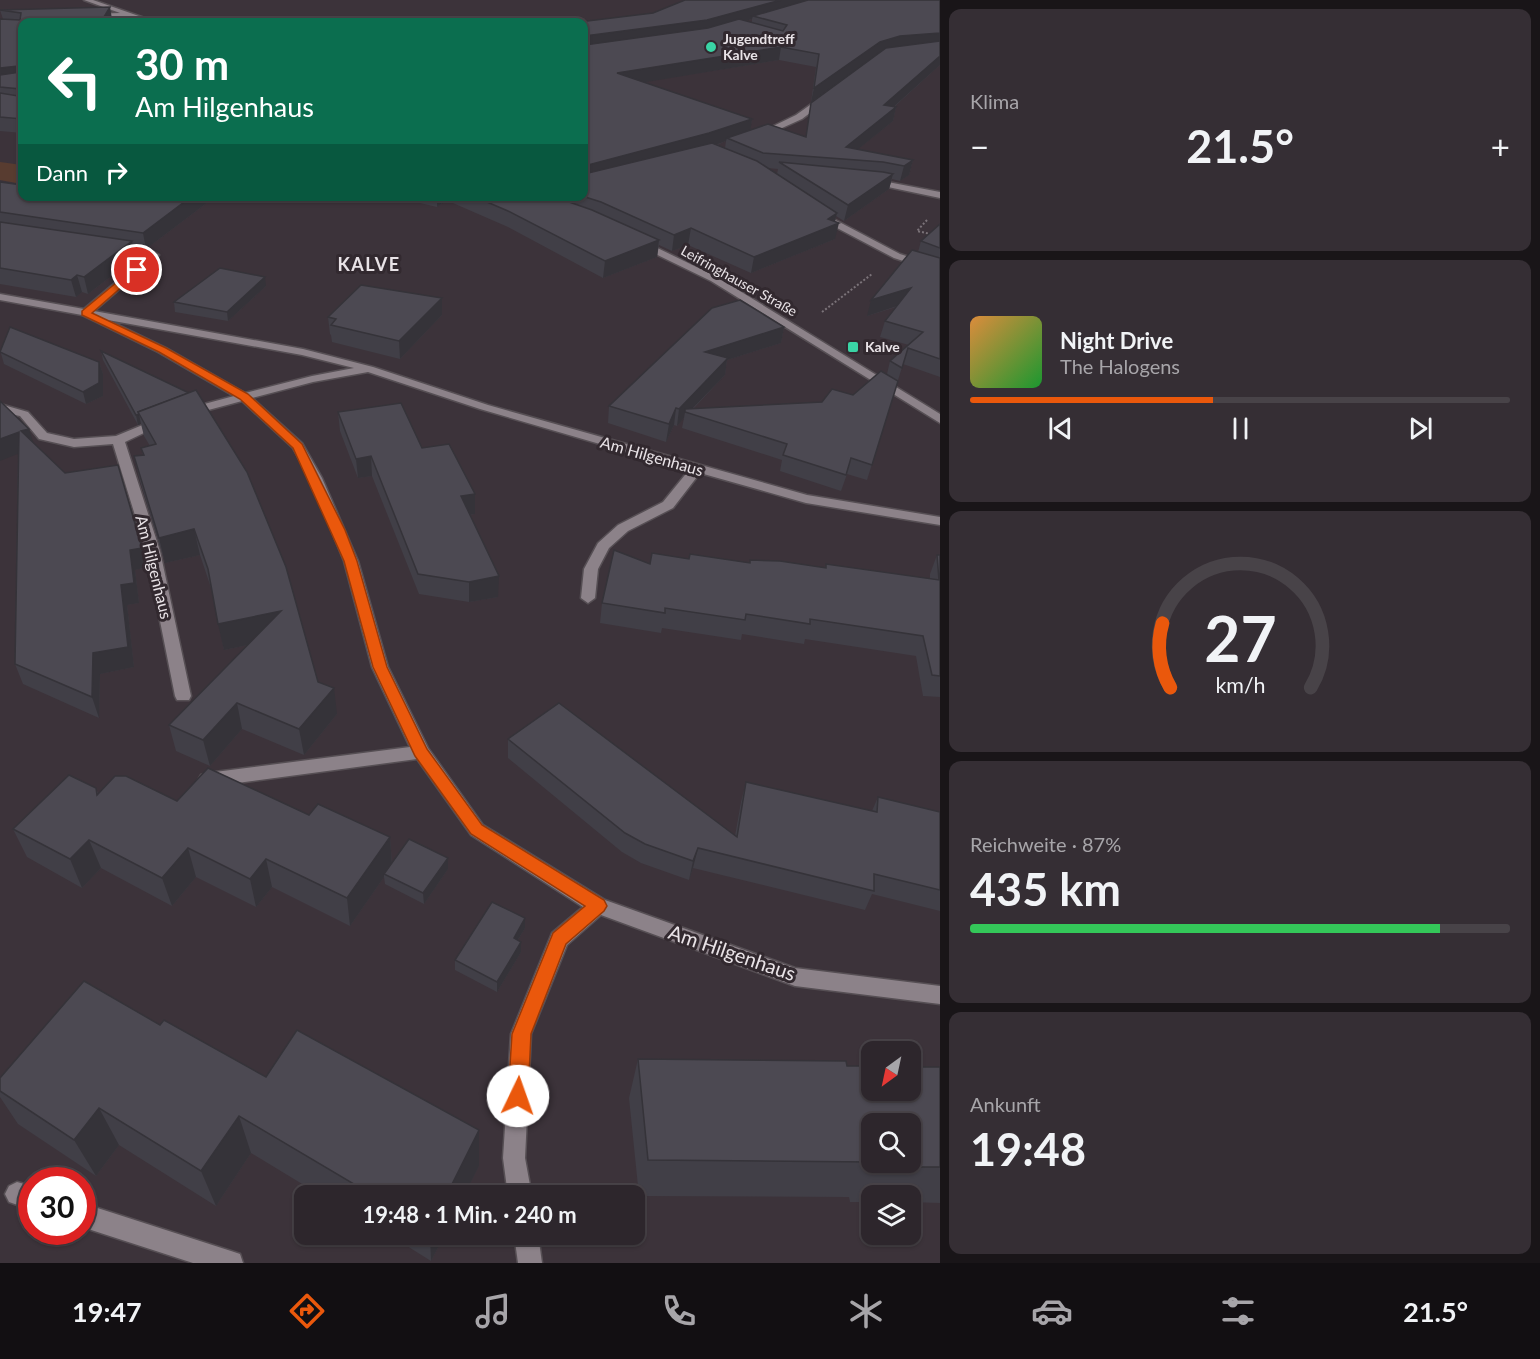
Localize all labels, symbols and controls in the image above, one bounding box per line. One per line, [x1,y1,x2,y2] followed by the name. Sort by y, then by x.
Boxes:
[723,30,795,63] place label: Jugendtreff Kalve
[135,39,229,89] text: 30 m
[704,40,718,54] marker: Jugendtreff Kalve
[36,42,114,120] icon: left
[970,89,1019,113] text: Klima
[135,90,314,123] text: Am Hilgenhaus
[1186,119,1294,173] text: 21.5°
[970,126,989,166] text: −
[1491,126,1510,166] text: +
[100,156,133,189] icon: right
[36,159,88,186] text: Dann
[678,242,800,320] street label: Leifringhauser Straße
[111,244,162,295] pin
[120,253,153,286] icon: arrive
[338,253,401,275] district label: KALVE
[1060,327,1173,354] text: Night Drive
[865,338,900,355] place label: Kalve
[846,340,860,354] marker: Kalve
[1060,354,1180,378] text: The Halogens
[1044,412,1077,445] icon: previous
[1224,412,1257,445] icon: pause
[1404,412,1437,445] icon: next
[599,432,706,479] street label: Am Hilgenhaus
[132,513,177,621] street label: Am Hilgenhaus
[1204,601,1276,676] text: 27
[1215,673,1265,699] text: km/h
[970,832,1121,856] text: Reichweite · 87%
[970,862,1121,916] text: 435 km
[666,919,799,985] street label: Am Hilgenhaus
[861,1041,921,1101] north arrow
[861,1041,921,1245] map controls
[486,1064,550,1128] position arrow
[970,1092,1041,1116] text: Ankunft
[861,1113,921,1173] button: search
[970,1122,1086,1176] text: 19:48
[18,1167,96,1245] speed limit sign: 30
[861,1185,921,1245] button: layers
[362,1201,577,1228] text: 19:48 · 1 Min. · 240 m
[286,1290,328,1332] icon: directions
[472,1290,514,1332] icon: music
[658,1290,700,1332] icon: phone
[845,1290,887,1332] icon: climate
[1031,1290,1073,1332] icon: car
[1217,1290,1259,1332] icon: filters
[72,1295,142,1328] text: 19:47
[1403,1295,1468,1328] text: 21.5°

